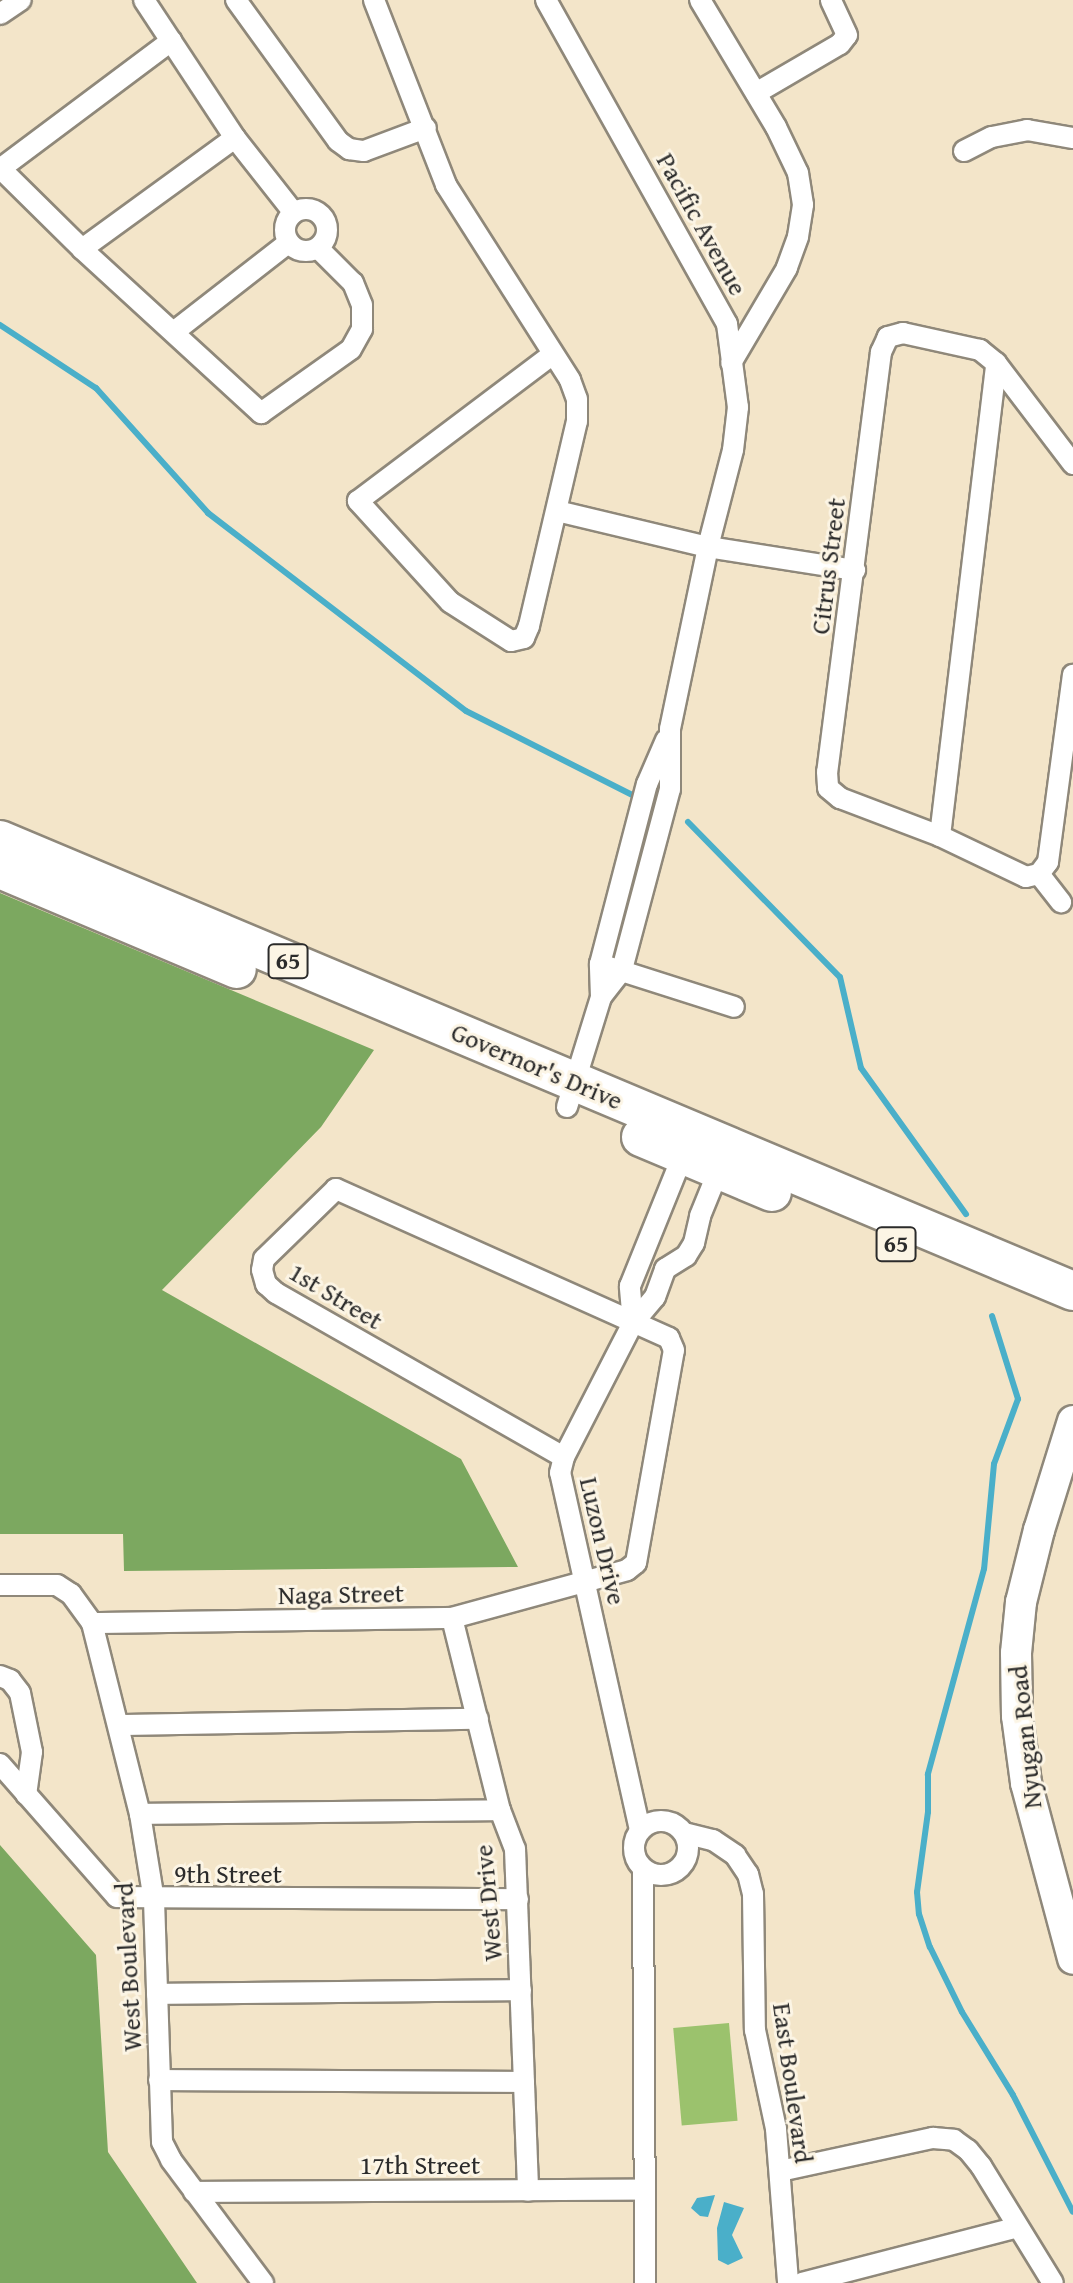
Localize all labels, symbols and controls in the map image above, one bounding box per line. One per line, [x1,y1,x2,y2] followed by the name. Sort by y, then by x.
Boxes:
[650,147,754,301] street label: Pacific Avenue
[804,496,852,636] street label: Citrus Street
[266,941,310,981] road number: 65
[447,1016,627,1116] street label: Governor's Drive
[874,1224,918,1264] road number: 65
[284,1256,388,1336] street label: 1st Street
[573,1474,633,1608] street label: Luzon Drive
[278,1577,404,1611] street label: Naga Street
[1002,1664,1048,1810] street label: Nyugan Road
[467,1843,509,1963] street label: West Drive
[174,1858,282,1890] street label: 9th Street
[108,1882,148,2052] street label: West Boulevard
[766,2001,820,2165] street label: East Boulevard
[360,2149,480,2181] street label: 17th Street

